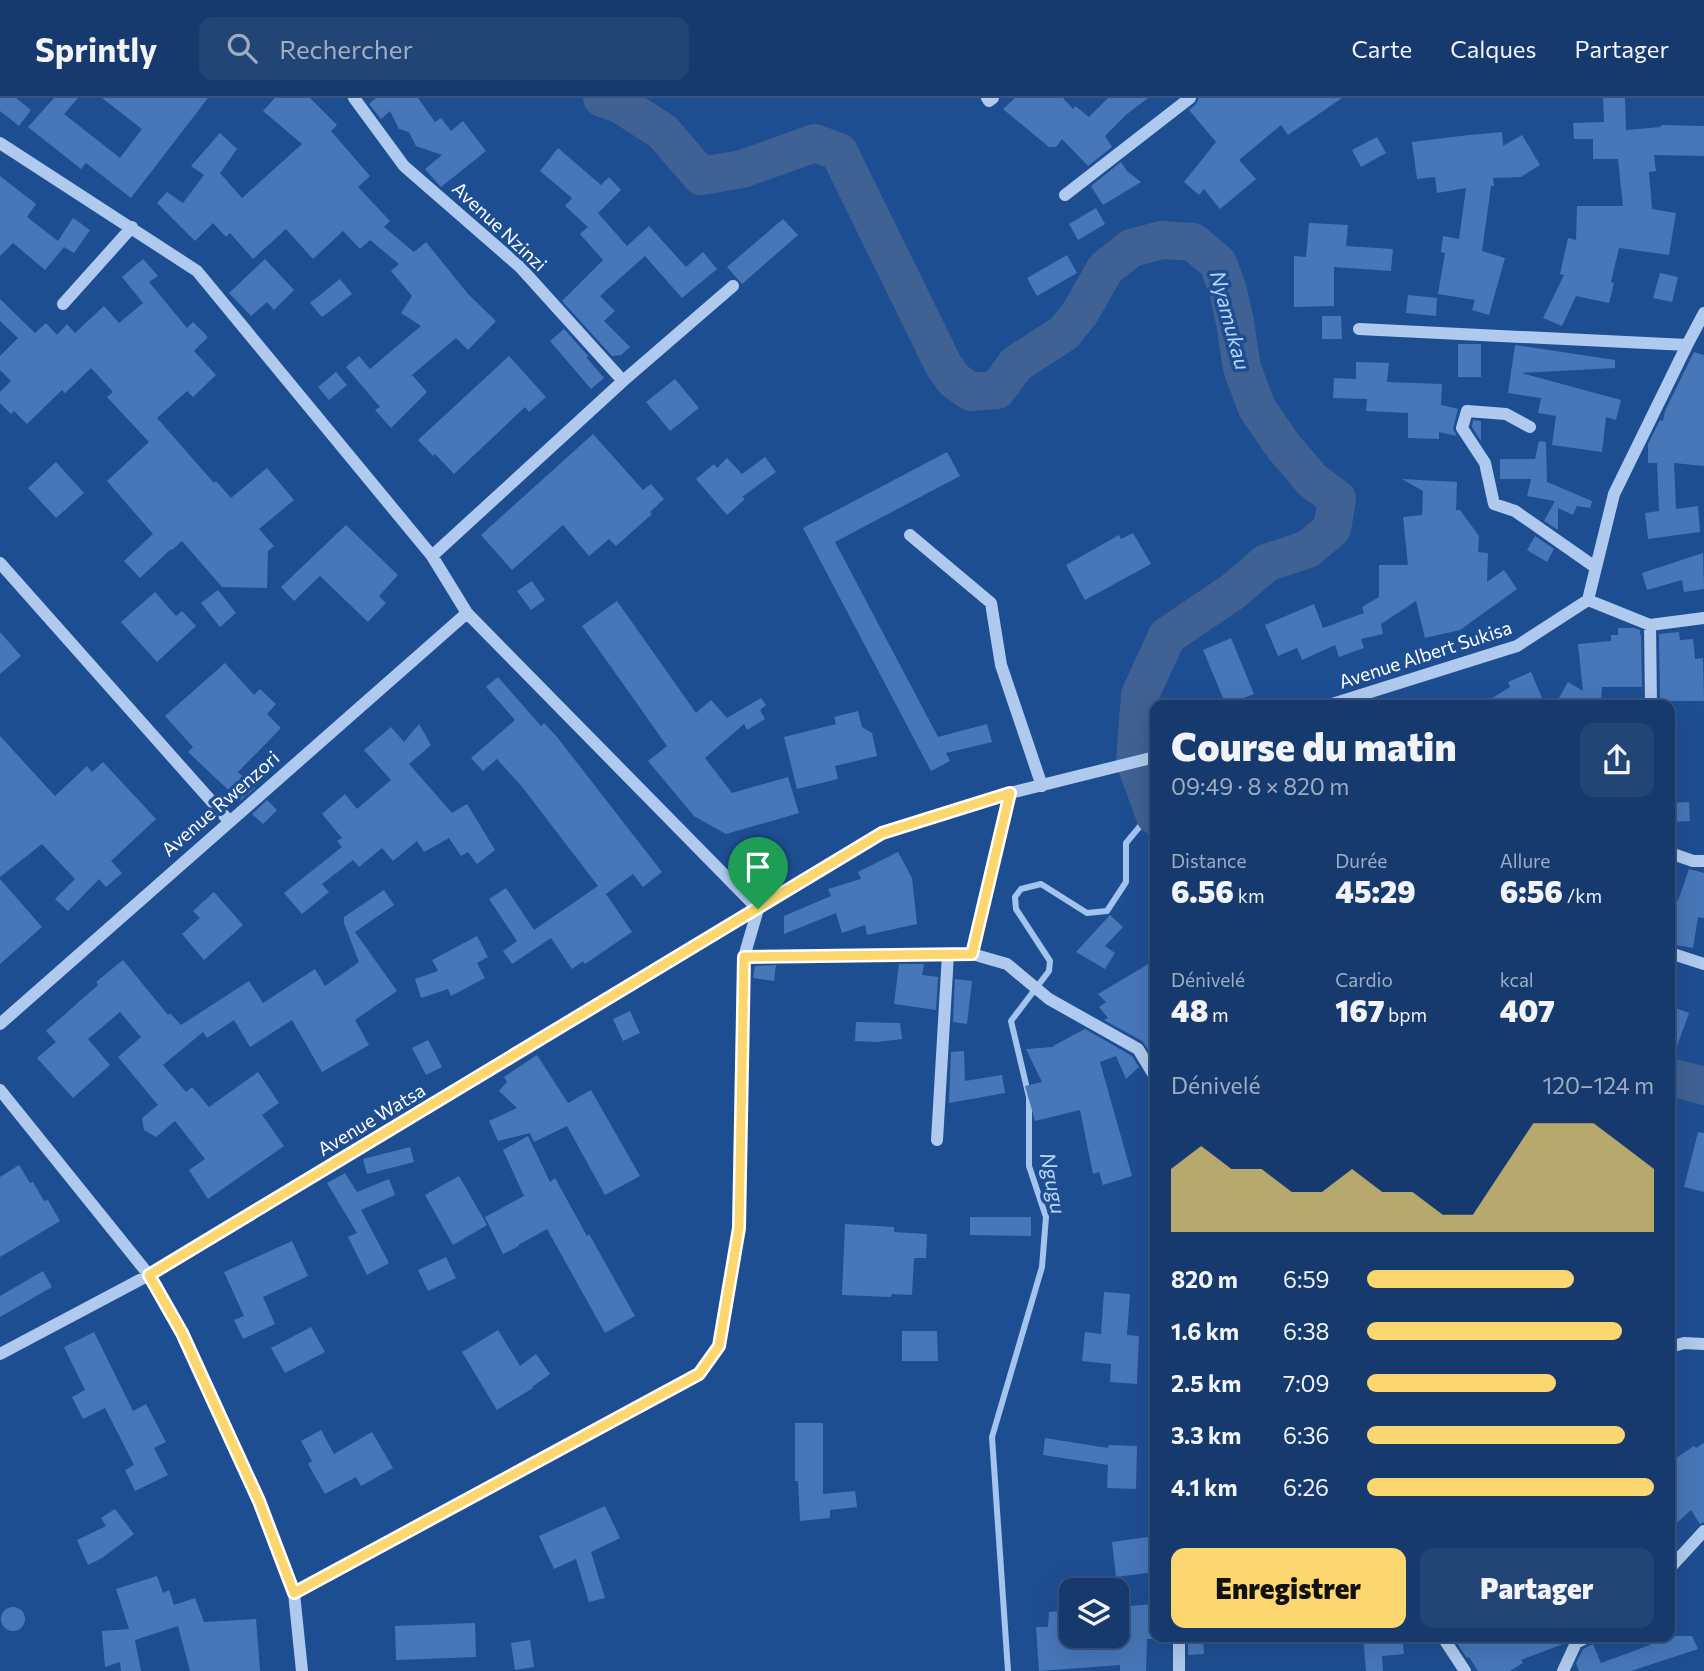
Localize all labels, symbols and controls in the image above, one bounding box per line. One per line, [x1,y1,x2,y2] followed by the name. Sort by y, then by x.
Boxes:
[199,17,689,80] search box
[35,28,157,69] text: Sprintly
[223,29,261,67] icon: search
[279,33,413,64] text: Rechercher
[1351,34,1412,63] text: Carte
[1450,34,1536,63] text: Calques
[1574,34,1669,63] text: Partager
[448,176,552,276] street label: Avenue Nzinzi
[1206,268,1256,373] water label: Nyamukau
[1336,615,1514,693] street label: Avenue Albert Sukisa
[1171,722,1456,769] text: Course du matin
[1580,723,1654,797] button: share
[156,746,284,860] street label: Avenue Rwenzori
[1171,772,1349,800] text: 09:49 · 8 × 820 m
[728,837,788,909] pin
[739,848,777,886] icon: arrive
[1171,849,1247,872] text: Distance
[1335,849,1387,872] text: Durée
[1500,849,1550,872] text: Allure
[1171,872,1234,909] text: 6.56
[1335,872,1416,909] text: 45:29
[1500,872,1563,909] text: 6:56
[1234,884,1265,907] text: km
[1563,884,1602,907] text: /km
[1171,968,1245,991] text: Dénivelé
[1335,968,1393,991] text: Cardio
[1500,968,1534,991] text: kcal
[1171,991,1208,1028] text: 48
[1335,991,1384,1028] text: 167
[1500,991,1555,1028] text: 407
[1208,1003,1229,1026] text: m
[1384,1003,1427,1026] text: bpm
[1171,1071,1261,1099] text: Dénivelé
[1542,1071,1654,1099] text: 120–124 m
[313,1078,429,1160] street label: Avenue Watsa
[1036,1150,1072,1216] water label: Ngugu
[1171,1265,1238,1293] text: 820 m
[1283,1265,1330,1293] text: 6:59
[1171,1317,1239,1345] text: 1.6 km
[1283,1317,1329,1345] text: 6:38
[1171,1369,1241,1397] text: 2.5 km
[1283,1369,1330,1397] text: 7:09
[1171,1421,1241,1449] text: 3.3 km
[1283,1421,1329,1449] text: 6:36
[1171,1473,1237,1501] text: 4.1 km
[1283,1473,1329,1501] text: 6:26
[1171,1548,1406,1628] button: Enregistrer
[1420,1548,1654,1628] button: Partager
[1059,1578,1129,1648] map controls
[1059,1578,1129,1648] button: layers

